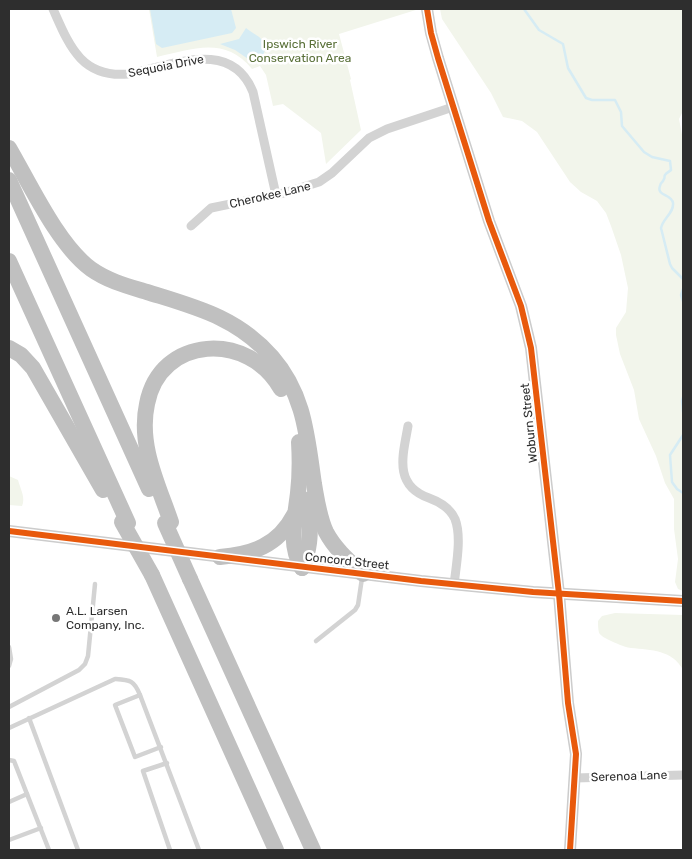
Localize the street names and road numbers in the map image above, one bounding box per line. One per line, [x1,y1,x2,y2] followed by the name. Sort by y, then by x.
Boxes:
[127,52,205,80] street label: Sequoia Drive
[228,179,312,211] street label: Cherokee Lane
[518,382,540,464] street label: Woburn Street
[304,550,390,572] street label: Concord Street
[591,768,668,784] street label: Serenoa Lane

